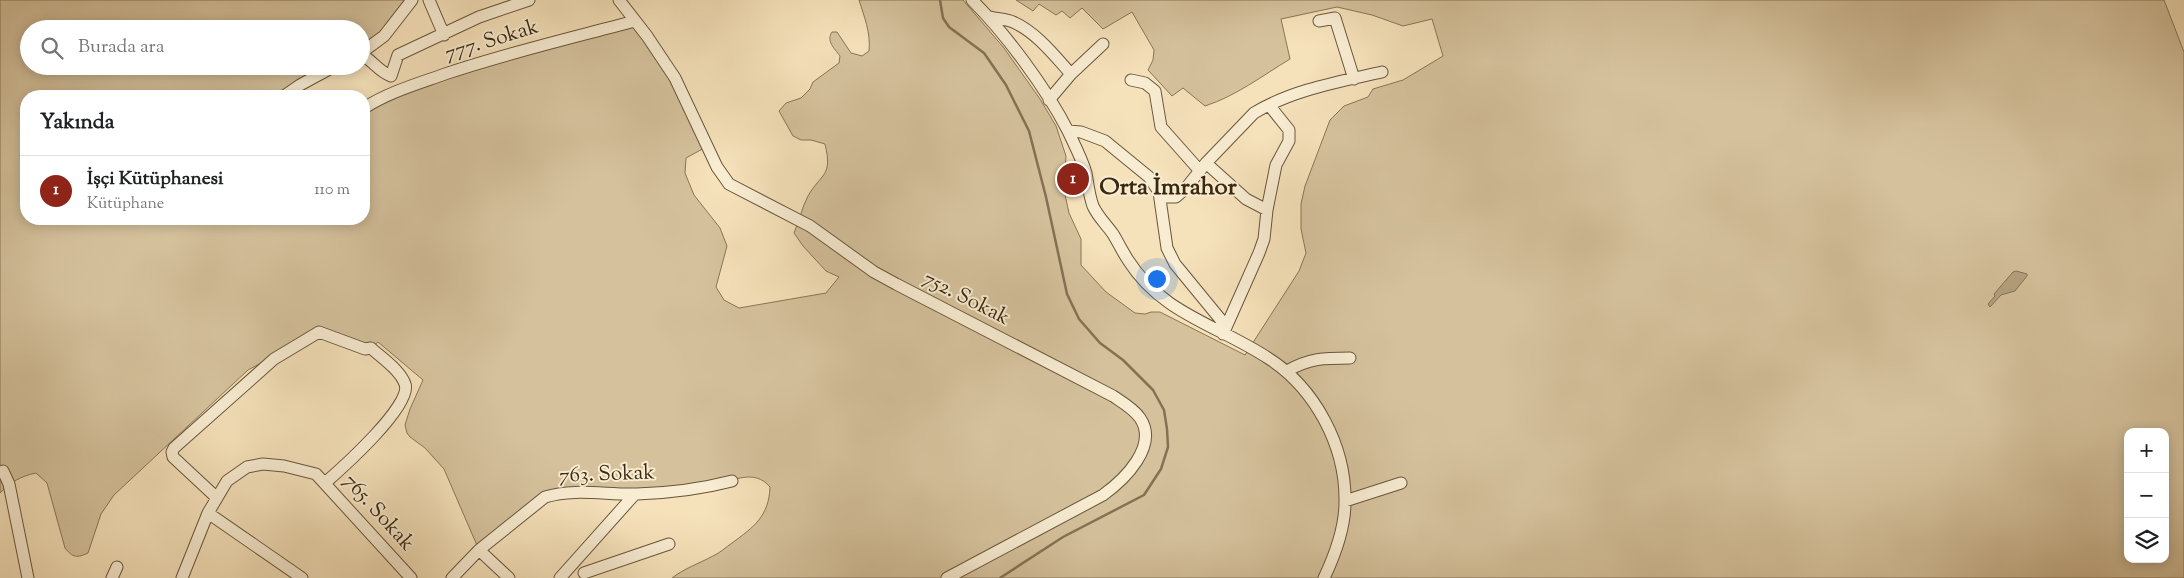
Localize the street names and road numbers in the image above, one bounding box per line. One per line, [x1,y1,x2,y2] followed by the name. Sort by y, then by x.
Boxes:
[441,12,543,70] street label: 777. Sokak
[917,264,1015,334] street label: 752. Sokak
[559,458,656,492] street label: 763. Sokak
[335,468,421,559] street label: 765. Sokak

